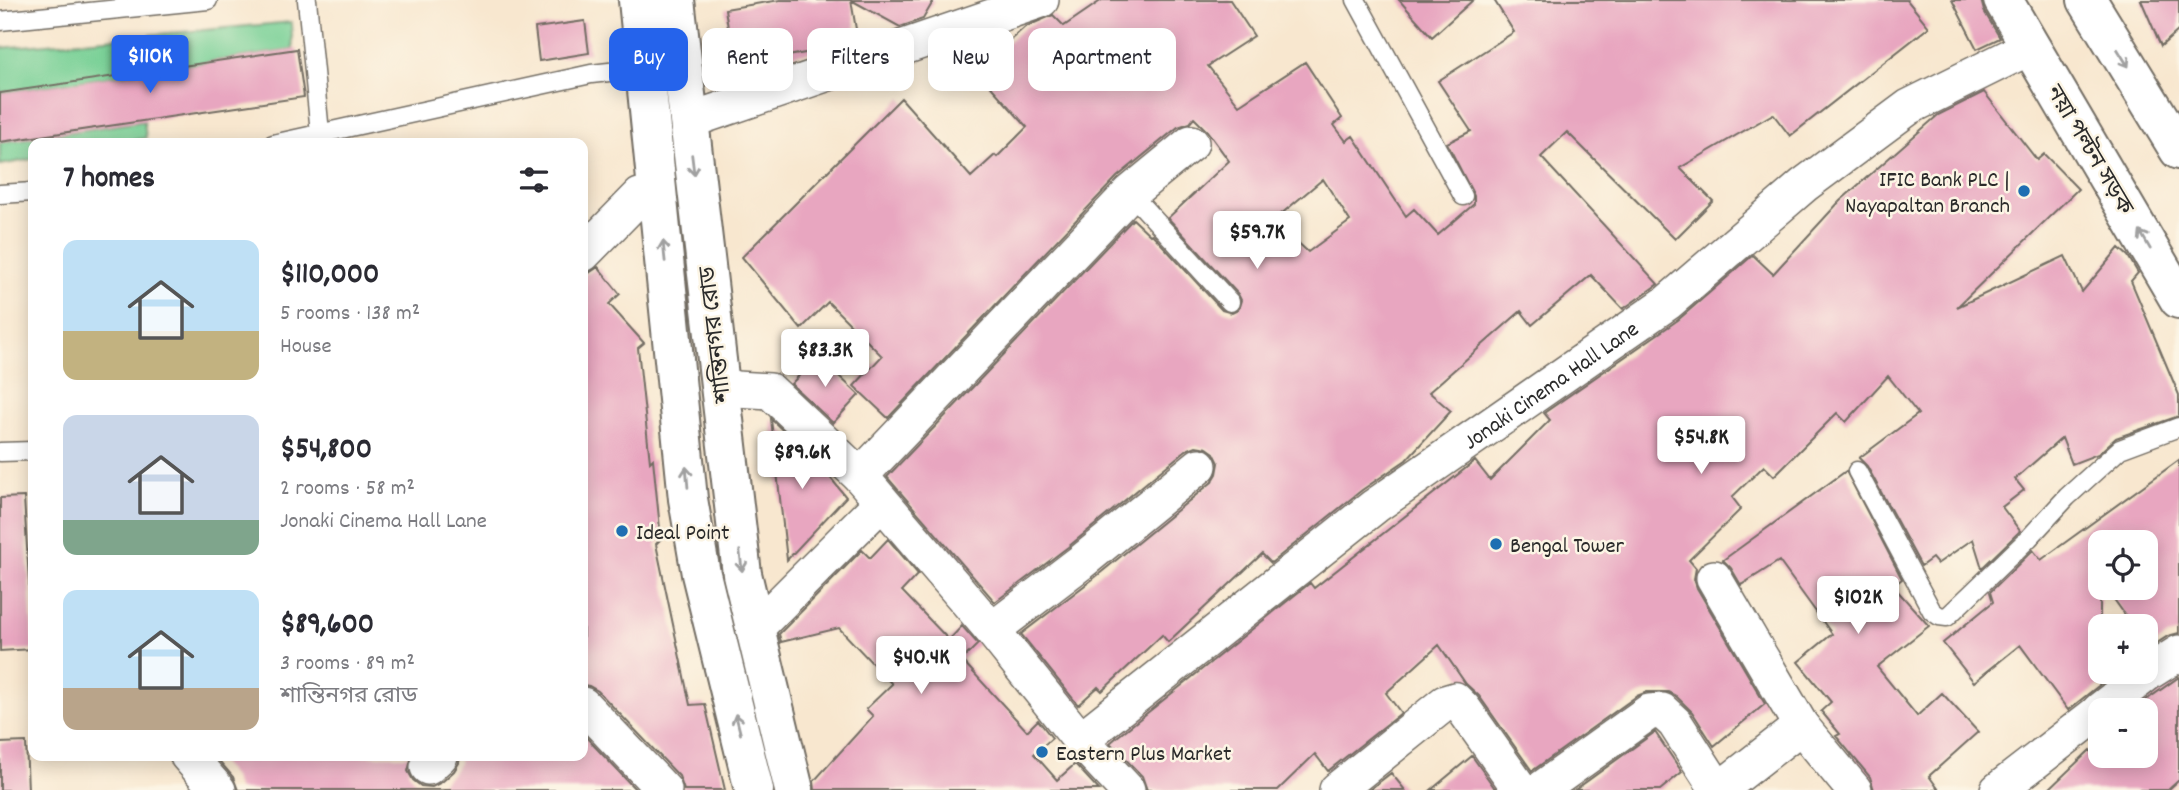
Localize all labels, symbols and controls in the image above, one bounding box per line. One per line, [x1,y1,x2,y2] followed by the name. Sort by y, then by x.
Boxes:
[609,28,688,91] chip: Buy
[702,28,793,91] chip: Rent
[807,28,914,91] chip: Filters
[928,28,1014,91] chip: New
[1028,28,1176,91] chip: Apartment
[101,36,199,95] pin: $110K
[128,41,172,74] text: $110K
[2116,48,2130,68] one-way arrow
[2036,79,2140,222] street label: নয়া পল্টন সড়ক
[687,153,700,176] one-way arrow
[63,159,155,202] text: 7 homes
[515,161,553,199] icon: filters
[1845,165,2010,224] place label: IFIC Bank PLC | Nayapaltan Branch
[2016,183,2032,199] marker: IFIC Bank PLC | Nayapaltan Branch
[1200,212,1314,271] pin: $59.7K
[1229,217,1285,250] text: $59.7K
[2138,230,2151,251] one-way arrow
[657,240,670,263] one-way arrow
[280,255,379,298] text: $110,000
[693,264,742,406] street label: শান্তিনগর রোড
[119,268,203,352] icon: home
[280,298,420,331] text: 5 rooms · 138 m²
[1458,314,1647,460] street label: Jonaki Cinema Hall Lane
[768,330,882,389] pin: $83.3K
[280,331,332,364] text: House
[797,335,853,368] text: $83.3K
[1644,416,1758,476] pin: $54.8K
[1673,422,1729,455] text: $54.8K
[280,430,372,473] text: $54,800
[745,432,859,491] pin: $89.6K
[773,437,831,470] text: $89.6K
[119,443,203,527] icon: home
[680,467,693,489] one-way arrow
[280,473,415,506] text: 2 rooms · 58 m²
[280,506,487,539] text: Jonaki Cinema Hall Lane
[636,518,730,551] place label: Ideal Point
[614,523,630,539] marker: Ideal Point
[2088,530,2158,768] map controls
[2088,530,2158,600] button: locate
[1510,531,1625,564] place label: Bengal Tower
[1488,536,1504,552] marker: Bengal Tower
[734,549,747,572] one-way arrow
[1809,576,1907,636] pin: $102K
[1833,582,1883,615] text: $102K
[280,605,374,648] text: $89,600
[2088,614,2158,684] button: +
[119,618,203,702] icon: home
[864,636,978,696] pin: $40.4K
[892,642,950,675] text: $40.4K
[280,648,415,681] text: 3 rooms · 89 m²
[280,681,417,714] text: শান্তিনগর রোড
[2088,698,2158,768] button: −
[731,713,744,736] one-way arrow
[1056,739,1232,772] place label: Eastern Plus Market
[1034,744,1050,760] marker: Eastern Plus Market

